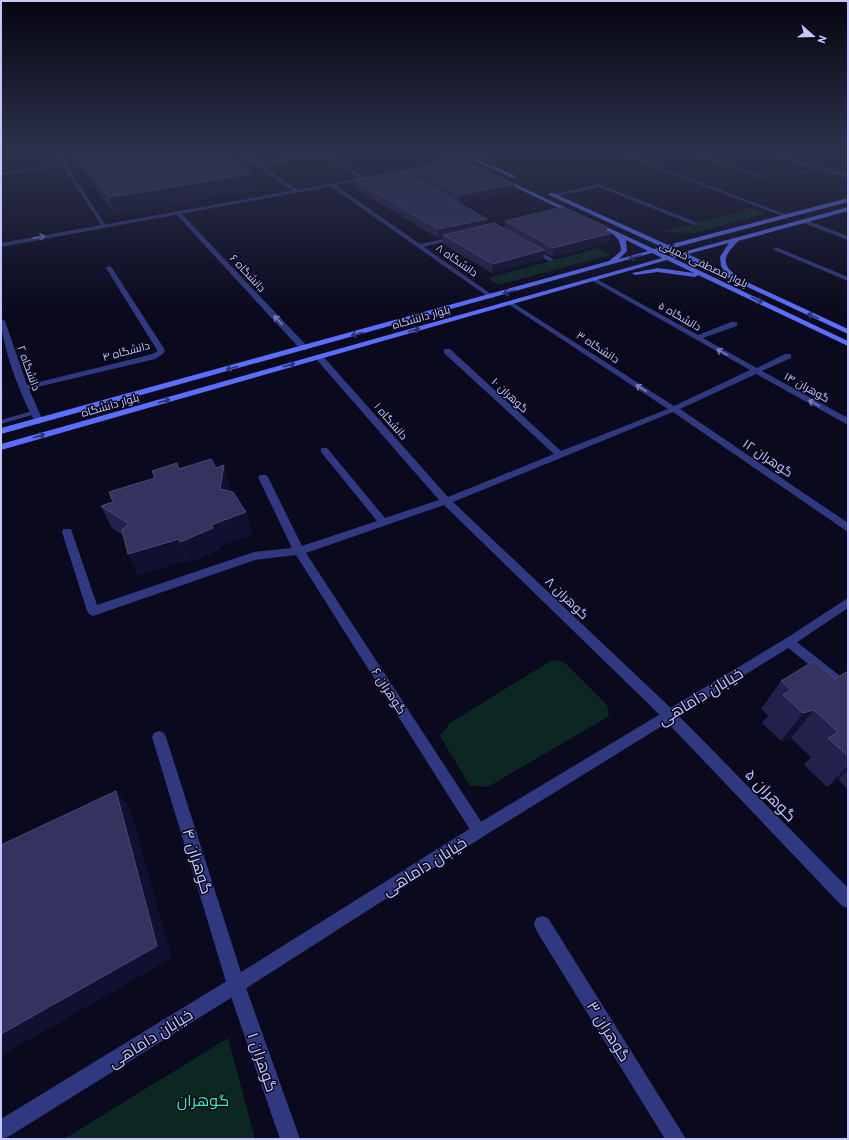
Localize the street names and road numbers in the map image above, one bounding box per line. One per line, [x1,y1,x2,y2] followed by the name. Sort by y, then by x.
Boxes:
[658,237,750,291] street label: بلوار مصطفی خمینی
[433,241,481,279] street label: دانشگاه ۸
[227,251,269,295] street label: دانشگاه ۶
[656,298,704,334] street label: دانشگاه ۵
[390,302,452,332] street label: بلوار دانشگاه
[574,328,622,366] street label: دانشگاه ۳
[101,338,151,364] street label: دانشگاه ۴
[14,344,44,392] street label: دانشگاه ۲
[782,369,832,405] street label: گوهران ۱۴
[489,374,531,416] street label: گوهران ۱۰
[79,390,141,420] street label: بلوار دانشگاه
[371,400,411,442] street label: دانشگاه ۱
[740,435,796,481] street label: گوهران ۱۲
[542,573,592,623] street label: گوهران ۸
[654,663,747,730] street label: خیابان داماهی
[368,664,410,718] street label: گوهران ۶
[740,764,801,826] street label: گوهران ۵
[178,826,217,896] street label: گوهران ۴
[378,832,471,901] street label: خیابان داماهی
[582,997,635,1066] street label: گوهران ۳
[104,1004,197,1073] street label: خیابان داماهی
[243,1030,283,1095] street label: گوهران ۱

